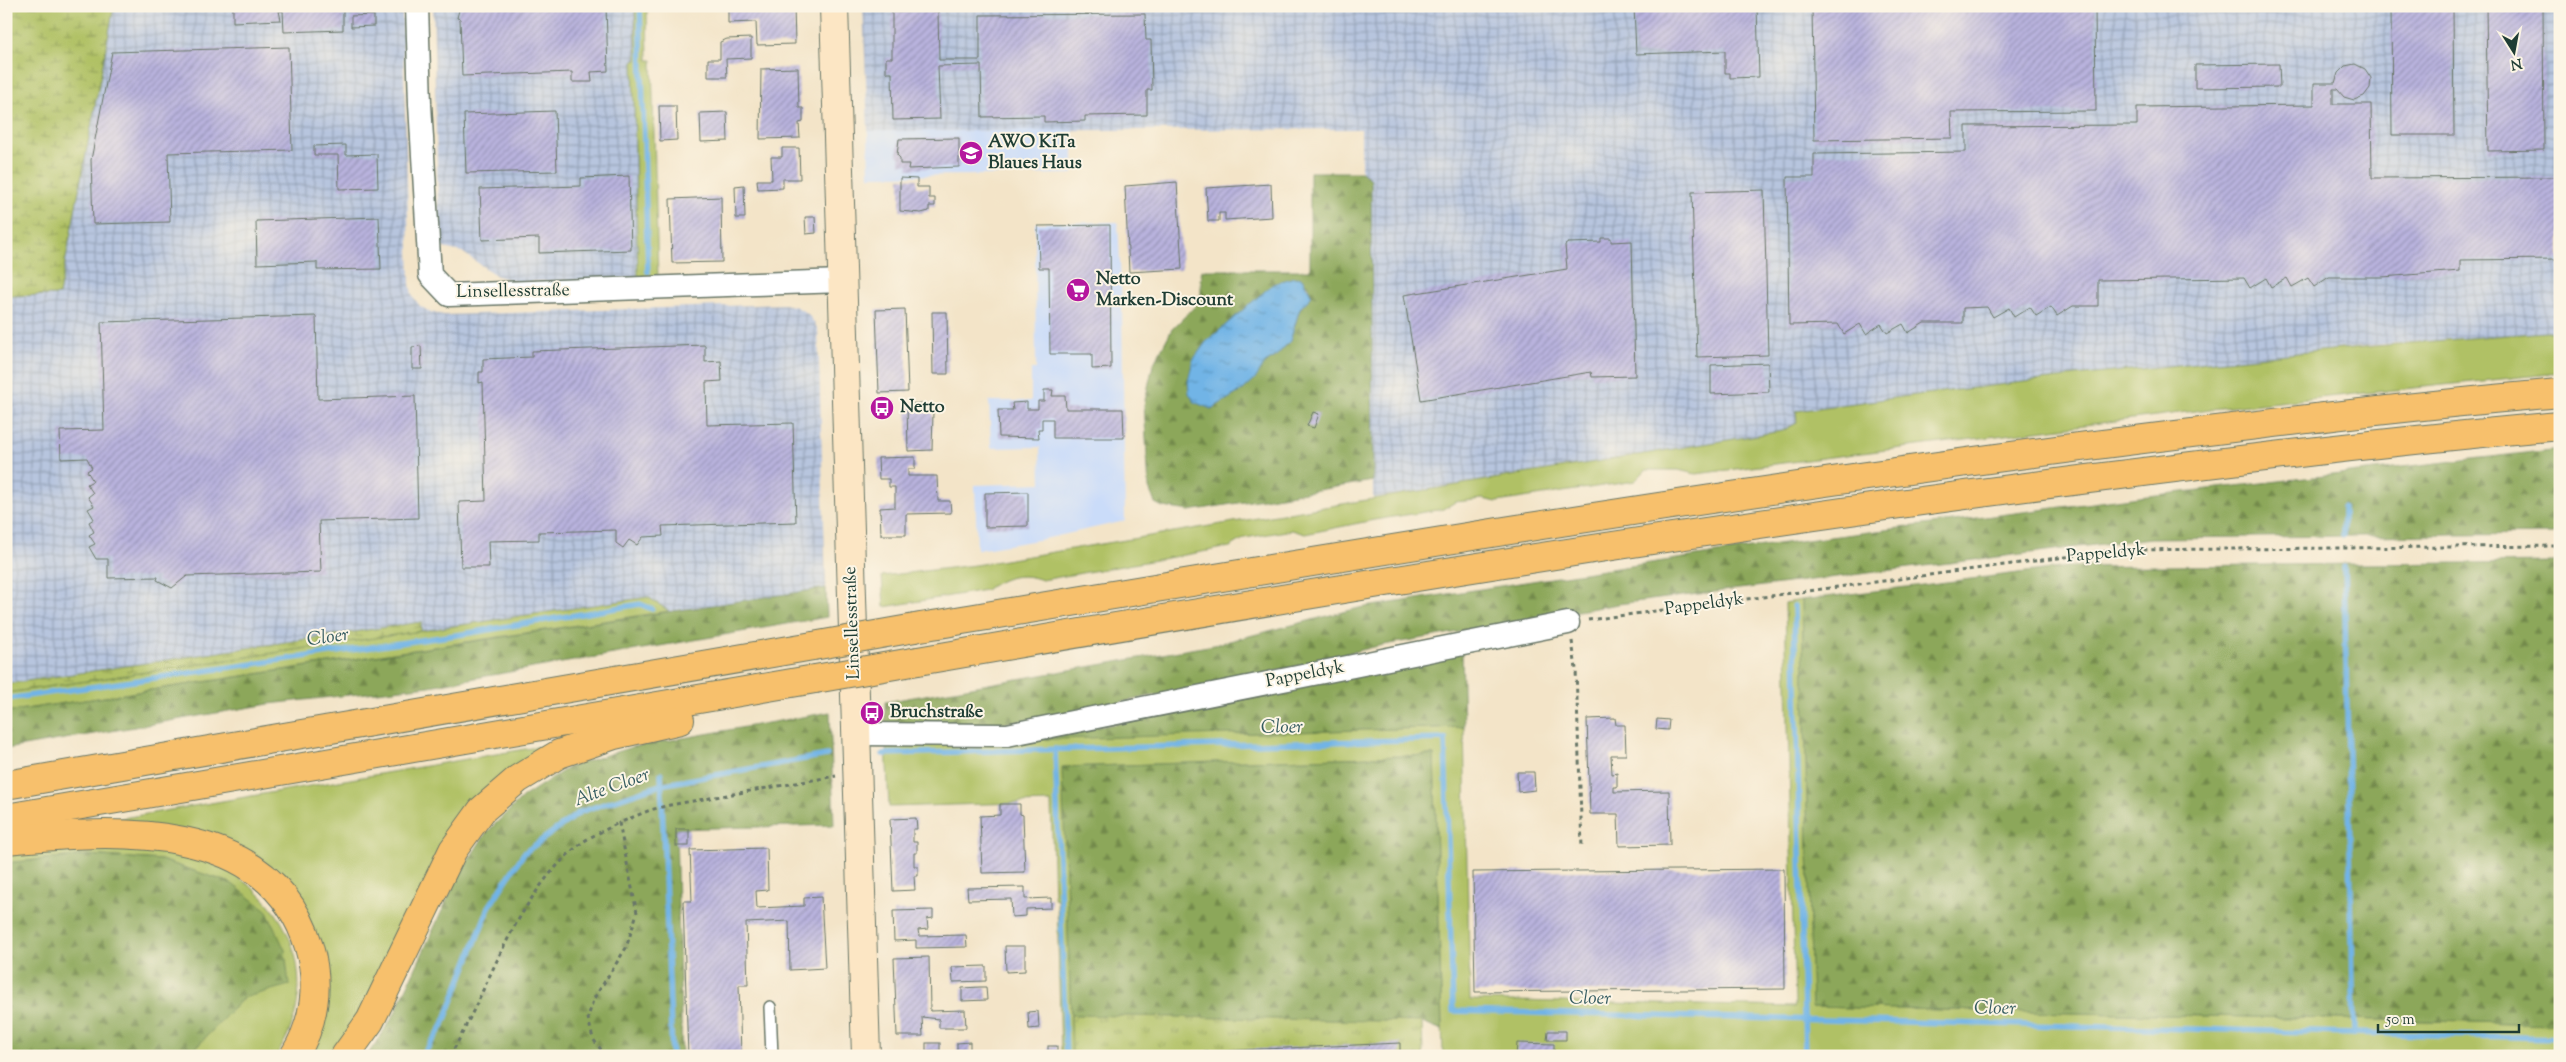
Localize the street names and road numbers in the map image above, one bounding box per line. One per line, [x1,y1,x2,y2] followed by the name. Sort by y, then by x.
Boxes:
[456,278,570,306] street label: Linsellesstraße
[2065,538,2147,570] street label: Pappeldyk
[838,566,868,680] street label: Linsellesstraße
[1663,587,1745,623] street label: Pappeldyk
[1263,655,1347,695] street label: Pappeldyk

